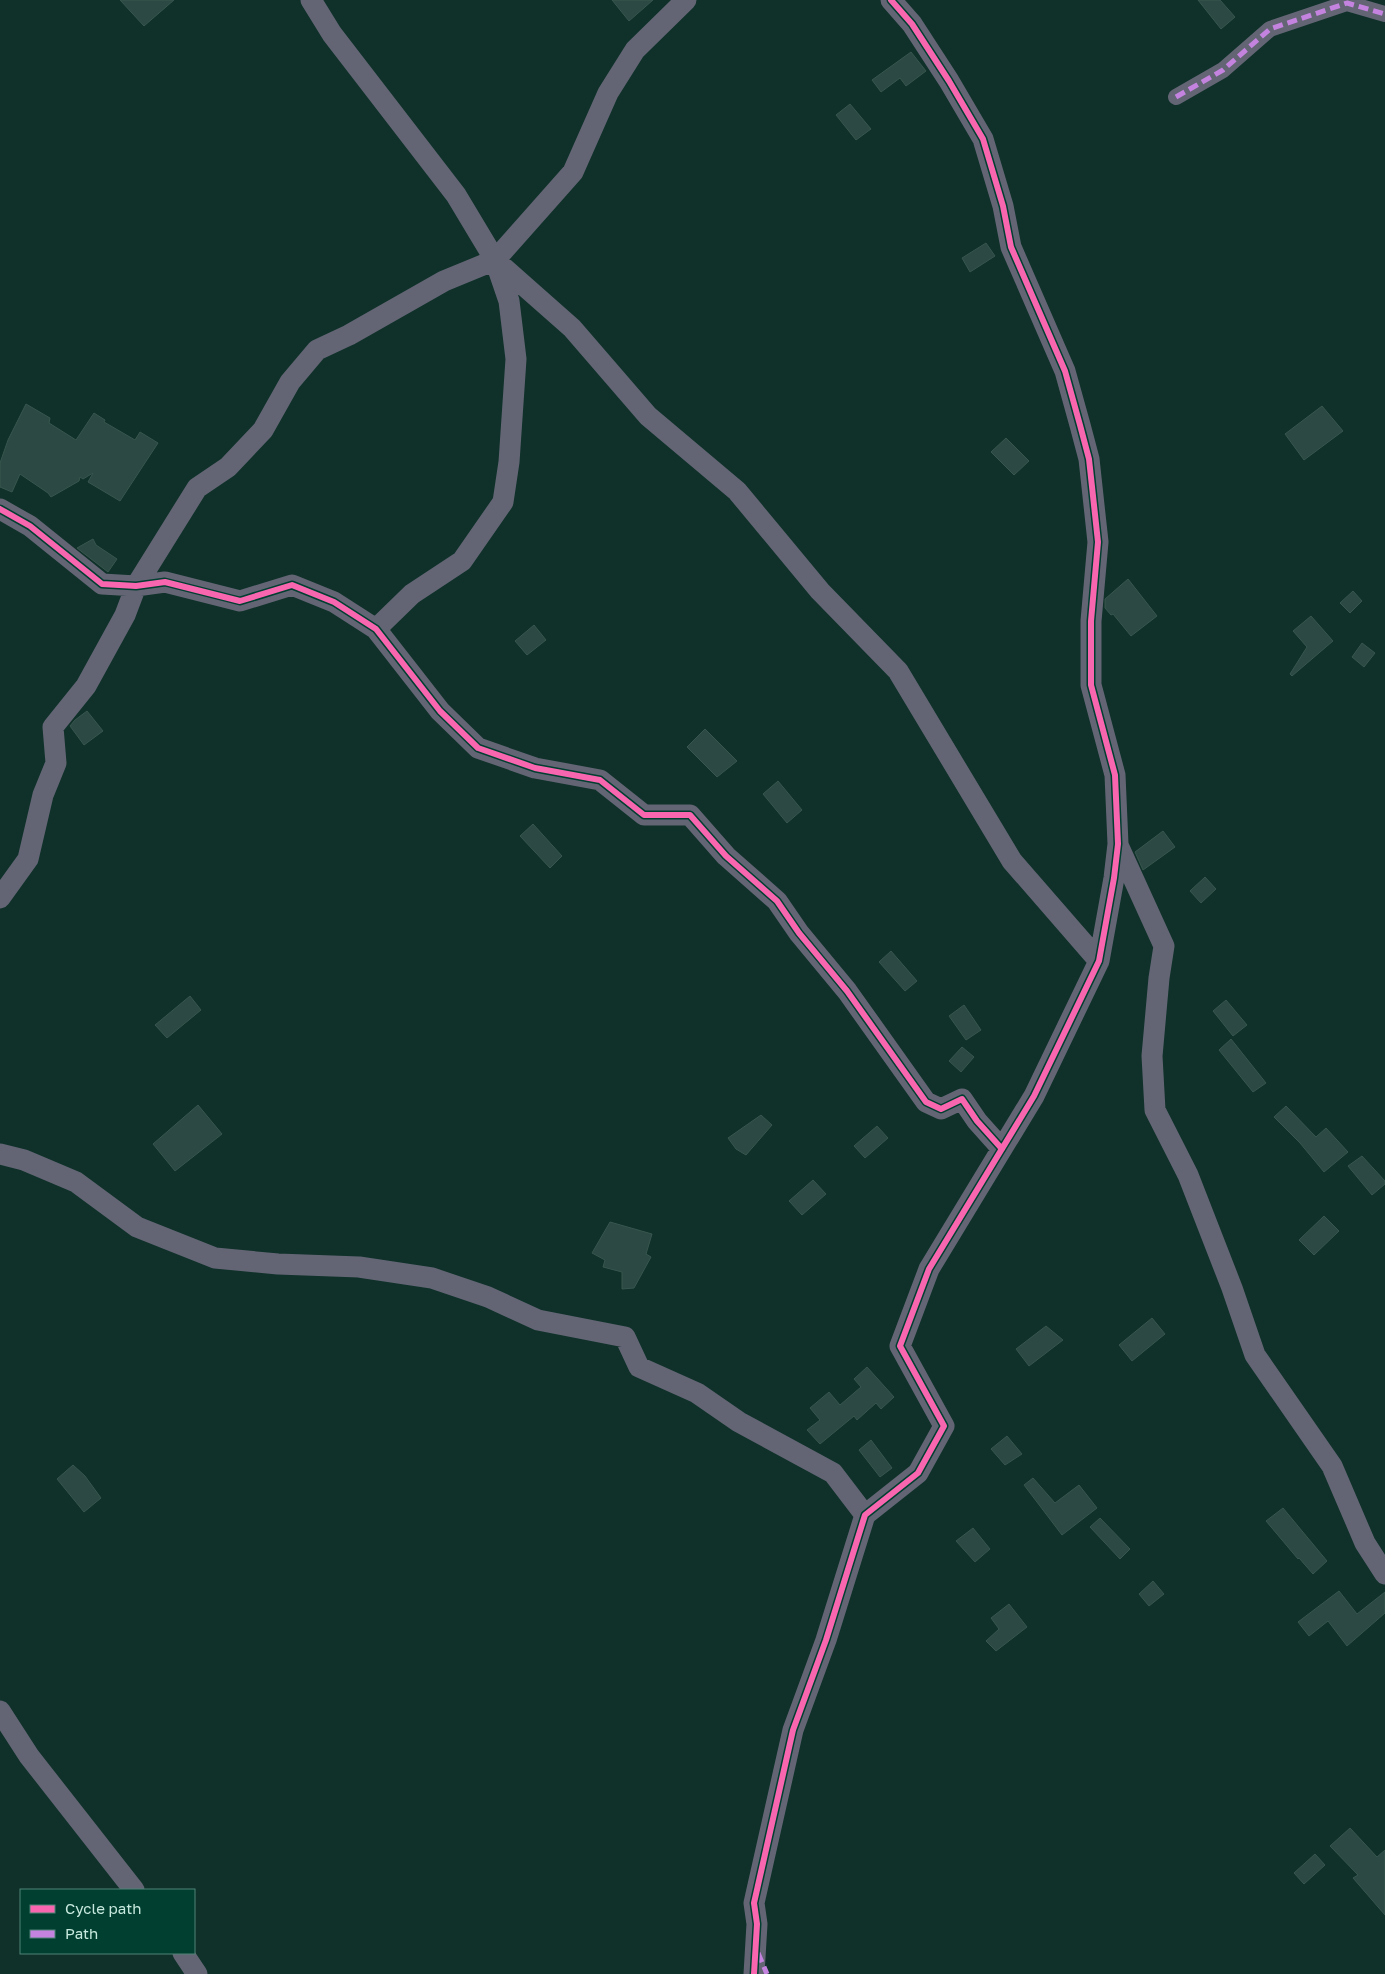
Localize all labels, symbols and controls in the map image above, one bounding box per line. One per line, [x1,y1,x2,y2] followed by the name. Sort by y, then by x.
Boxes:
[20,1889,195,1954] legend
[65,1899,141,1917] text: Cycle path
[65,1924,98,1942] text: Path

